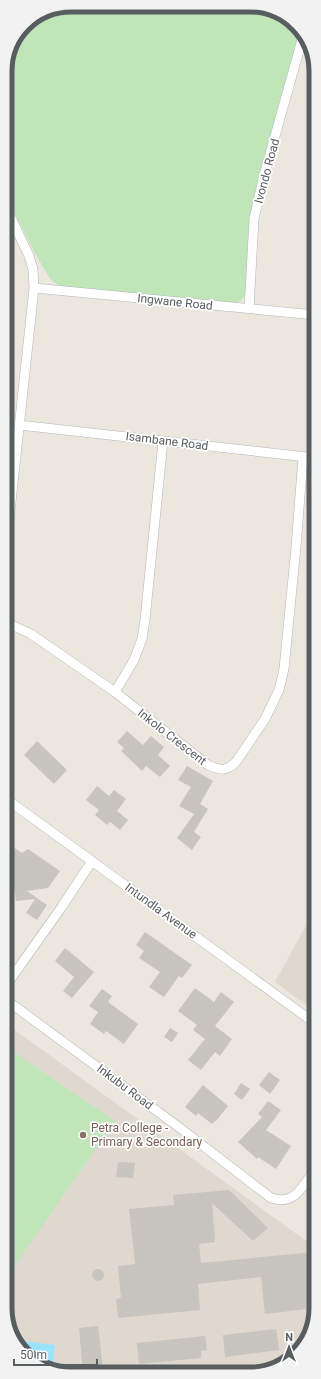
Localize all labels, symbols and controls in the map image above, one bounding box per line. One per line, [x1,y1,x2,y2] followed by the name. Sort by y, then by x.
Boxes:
[252,137,282,205] street label: Ivondo Road
[137,291,213,313] street label: Ingwane Road
[125,429,209,453] street label: Isambane Road
[135,706,209,768] street label: Inkolo Crescent
[122,880,200,942] street label: Intundla Avenue
[94,1061,156,1113] street label: Inkubu Road
[91,1121,203,1149] place label: Petra College - Primary & Secondary
[78,1130,88,1140] marker: Petra College - Primary & Secondary
[269,1327,309,1367] north arrow
[285,1331,293,1344] text: N
[14,1341,97,1367] scale bar
[20,1348,47,1362] text: 50 m

